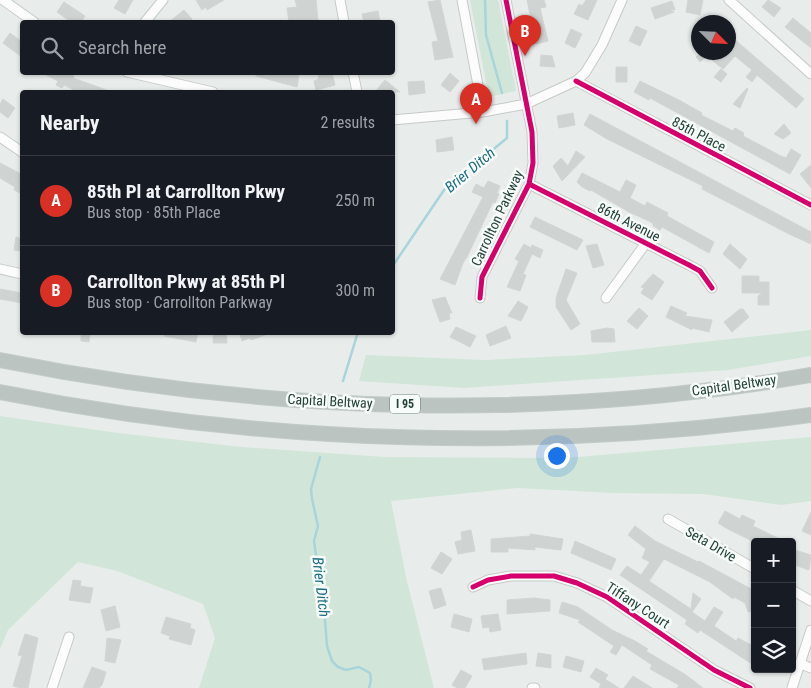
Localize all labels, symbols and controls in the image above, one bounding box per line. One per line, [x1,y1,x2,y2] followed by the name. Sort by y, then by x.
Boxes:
[509,15,541,56] pin: B
[691,15,736,60] north arrow
[20,20,395,75] search box
[38,34,66,62] icon: search
[78,36,166,59] text: Search here
[460,83,492,124] pin: A
[40,111,99,135] text: Nearby
[320,113,375,132] text: 2 results
[669,113,729,155] street label: 85th Place
[441,144,499,196] water label: Brier Ditch
[468,167,526,269] street label: Carrollton Parkway
[87,180,285,203] text: 85th Pl at Carrollton Pkwy
[51,191,61,210] text: A
[336,191,375,210] text: 250 m
[595,199,663,245] street label: 86th Avenue
[87,203,221,222] text: Bus stop · 85th Place
[87,270,285,293] text: Carrollton Pkwy at 85th Pl
[52,281,60,300] text: B
[336,281,375,300] text: 300 m
[87,293,272,312] text: Bus stop · Carrollton Parkway
[691,371,777,399] street label: Capital Beltway
[287,391,373,411] street label: Capital Beltway
[390,394,420,414] road number: I 95
[544,443,570,469] your location
[683,523,740,565] street label: Seta Drive
[751,538,796,673] map controls
[751,538,796,583] button: +
[308,556,334,618] water label: Brier Ditch
[603,579,673,631] street label: Tiffany Court
[751,583,796,628] button: −
[751,628,796,673] button: layers

